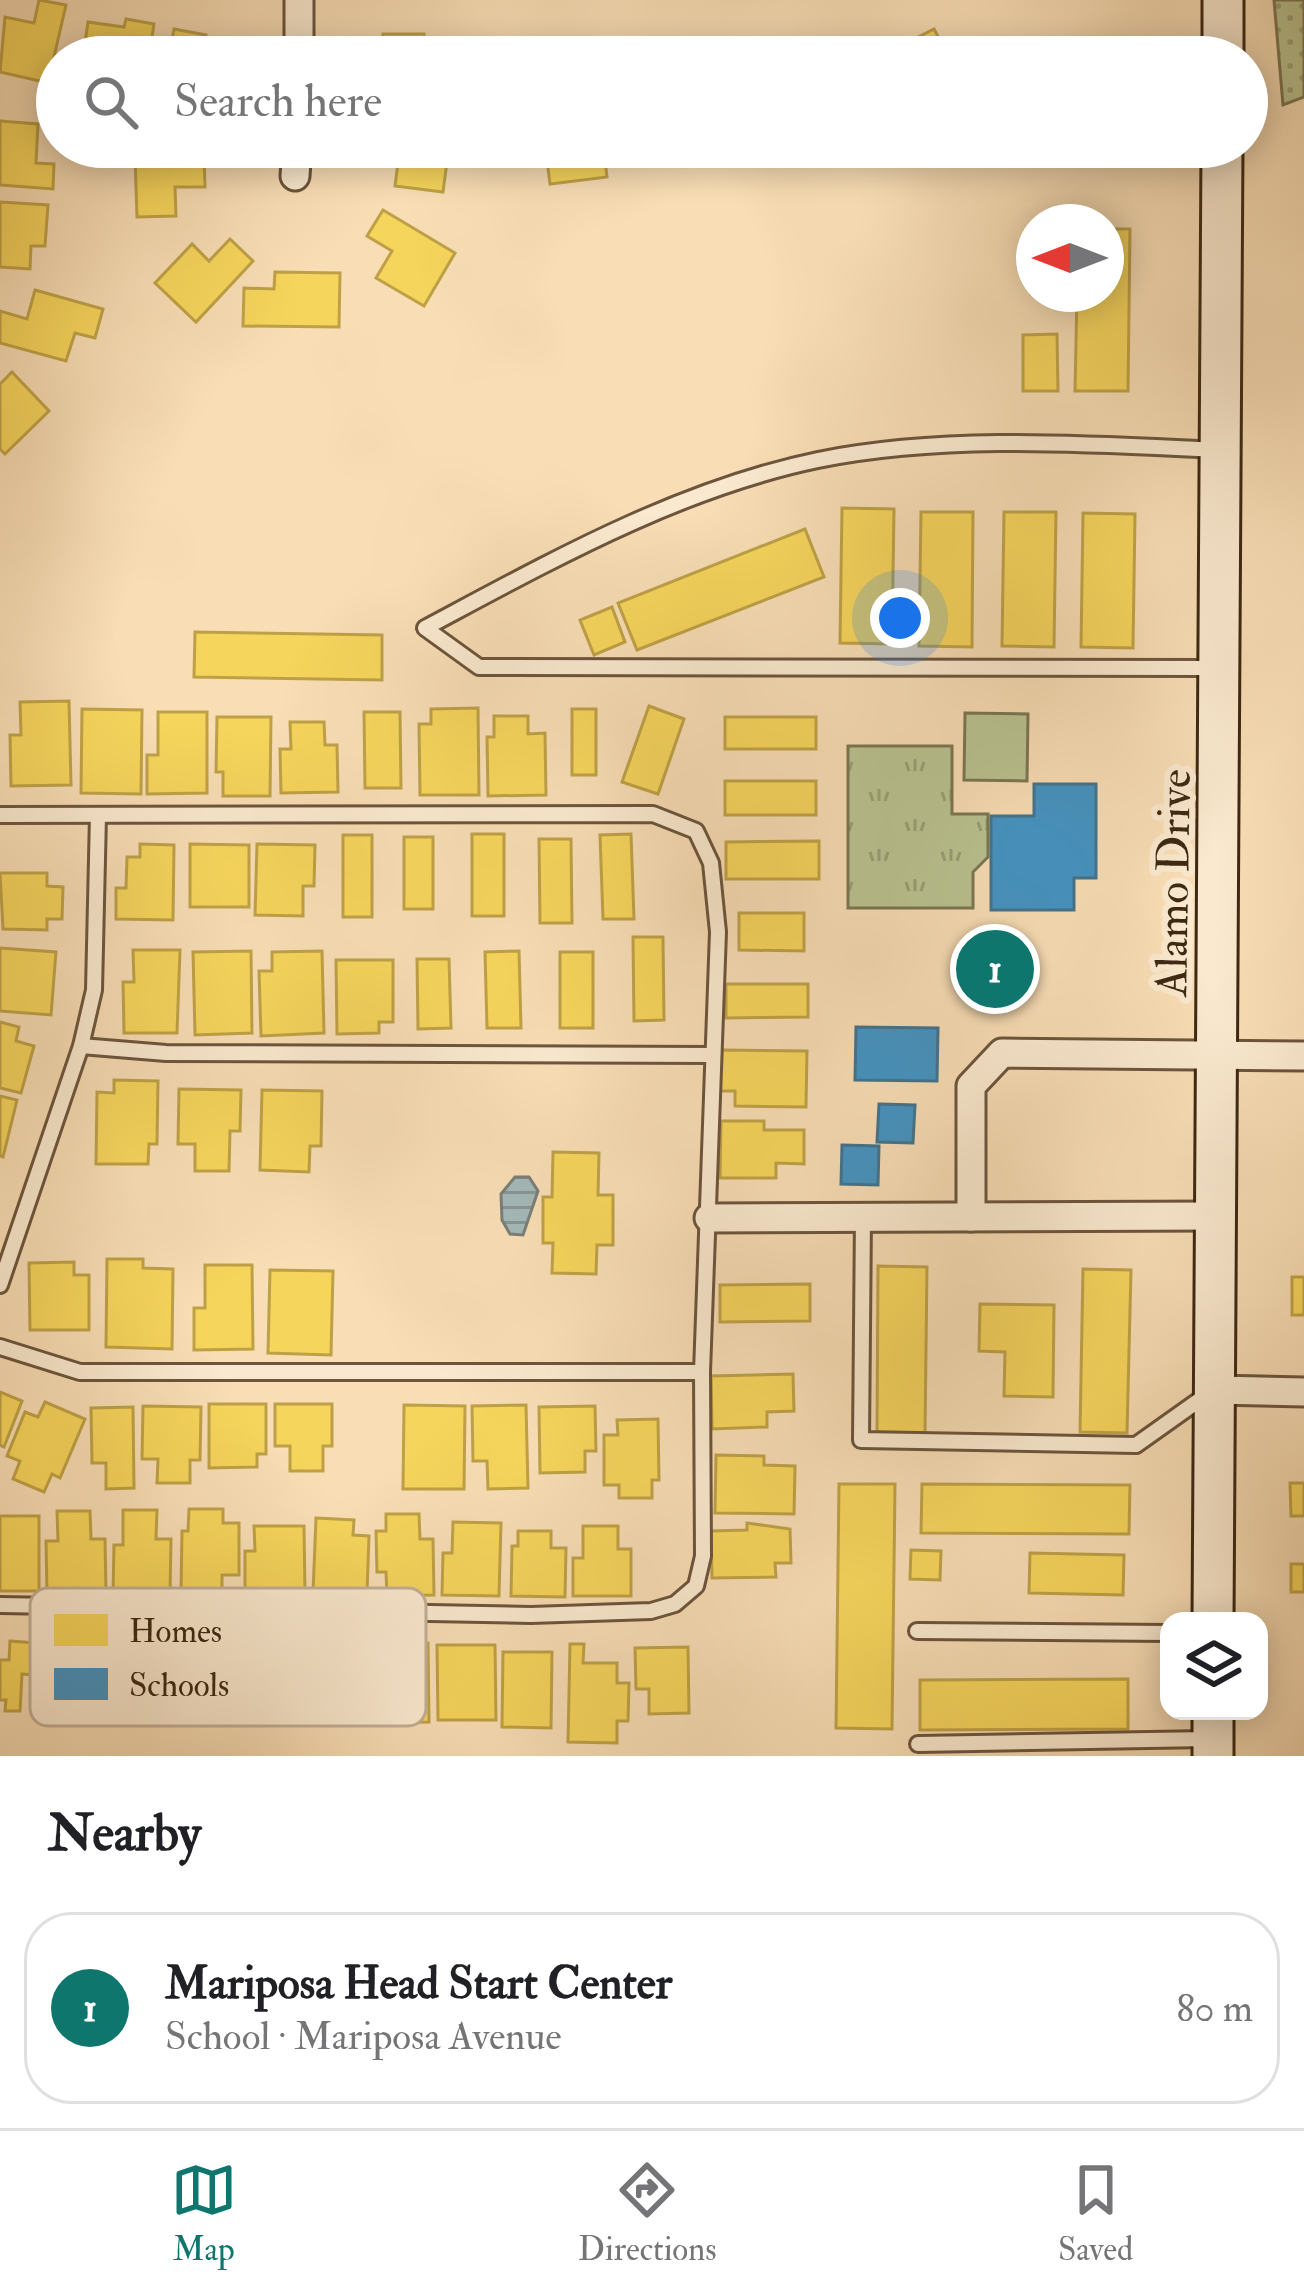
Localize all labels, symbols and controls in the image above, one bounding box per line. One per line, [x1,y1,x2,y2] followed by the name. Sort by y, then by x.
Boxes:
[36,36,1268,168] search box
[78,69,144,135] icon: search
[174,74,382,130] text: Search here
[1016,204,1124,312] north arrow
[870,588,930,648] your location
[1144,769,1204,998] street label: Alamo Drive
[956,924,1034,1014] pin: 1
[30,1588,426,1726] legend
[129,1611,222,1652] text: Homes
[1160,1612,1268,1720] map controls
[1160,1612,1268,1720] button: layers
[129,1665,229,1706] text: Schools
[48,1802,201,1866] text: Nearby
[165,1956,672,2012] text: Mariposa Head Start Center
[83,1984,97,2033] text: 1
[1176,1984,1253,2033] text: 80 m
[165,2012,562,2061] text: School · Mariposa Avenue
[171,2157,237,2270] tab: Map
[578,2157,717,2270] tab: Directions
[1058,2157,1133,2270] tab: Saved

